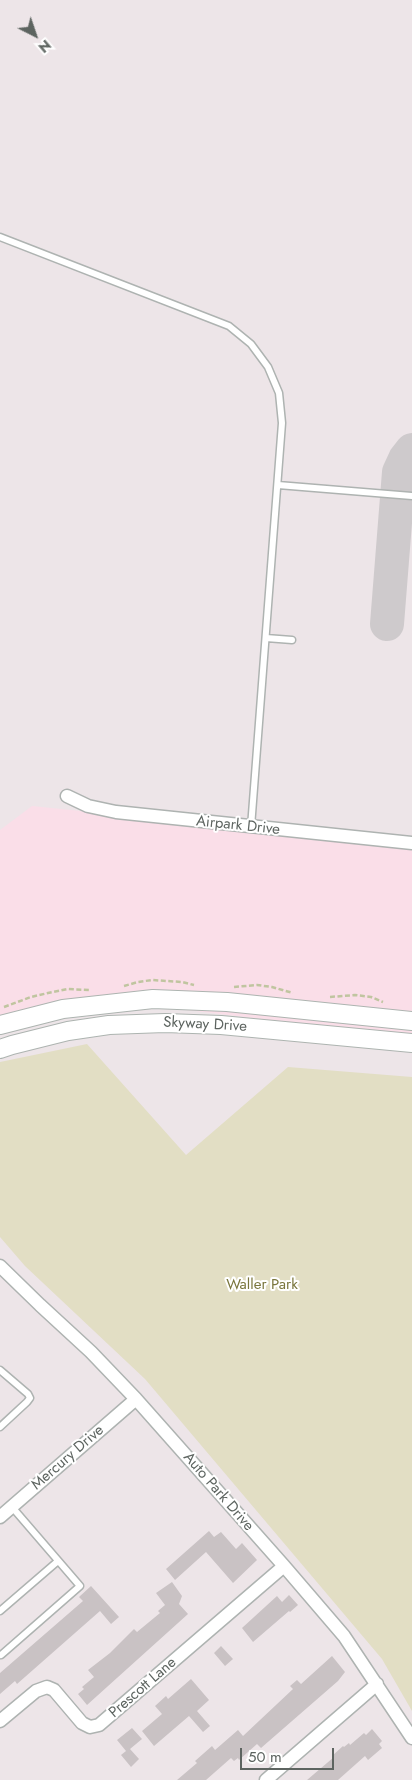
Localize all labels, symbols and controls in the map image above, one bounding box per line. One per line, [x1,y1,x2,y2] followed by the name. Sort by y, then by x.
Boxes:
[10,10,60,60] north arrow
[34,35,56,58] text: N
[195,813,281,839] street label: Airpark Drive
[163,1014,247,1036] street label: Skyway Drive
[226,1276,298,1294] park label: Waller Park
[28,1422,108,1494] street label: Mercury Drive
[179,1449,257,1535] street label: Auto Park Drive
[106,1654,180,1722] street label: Prescott Lane
[242,1738,336,1770] scale bar
[248,1746,282,1768] text: 50 m

